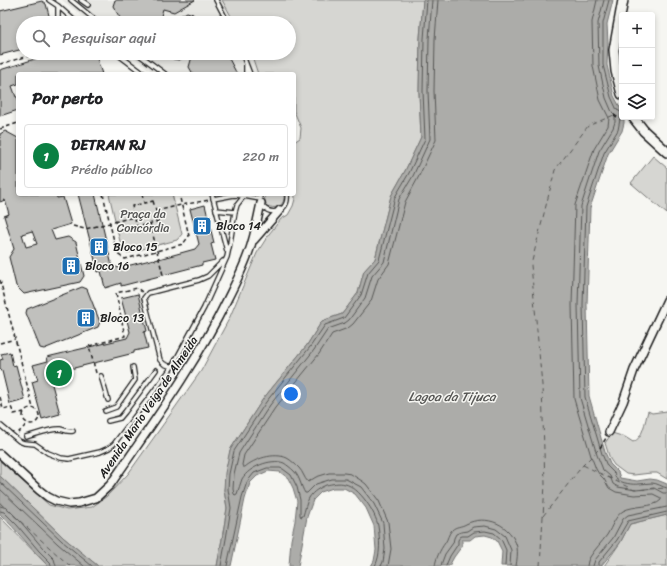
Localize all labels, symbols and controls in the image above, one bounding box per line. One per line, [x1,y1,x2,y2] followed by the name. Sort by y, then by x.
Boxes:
[619,12,655,120] map controls
[619,12,655,48] button: +
[16,16,296,60] search box
[62,25,156,51] text: Pesquisar aqui
[30,27,52,49] icon: search
[619,48,655,84] button: −
[32,83,103,113] text: Por perto
[619,84,655,120] button: layers
[71,132,145,158] text: DETRAN RJ
[43,145,49,168] text: 1
[242,145,279,168] text: 220 m
[71,158,153,181] text: Prédio público
[117,203,169,239] park label: Praça da Concórdia
[191,215,213,237] building icon: Bloco 14
[216,215,261,237] place label: Bloco 14
[88,236,110,258] building icon: Bloco 15
[113,236,158,258] place label: Bloco 15
[60,255,82,277] building icon: Bloco 16
[85,255,129,277] place label: Bloco 16
[75,307,97,329] building icon: Bloco 13
[100,307,144,329] place label: Bloco 13
[91,331,204,484] street label: Avenida Mario Veiga de Almeida
[46,358,72,388] pin: 1
[281,384,301,404] your location
[409,385,497,408] water label: Lagoa da Tijuca

